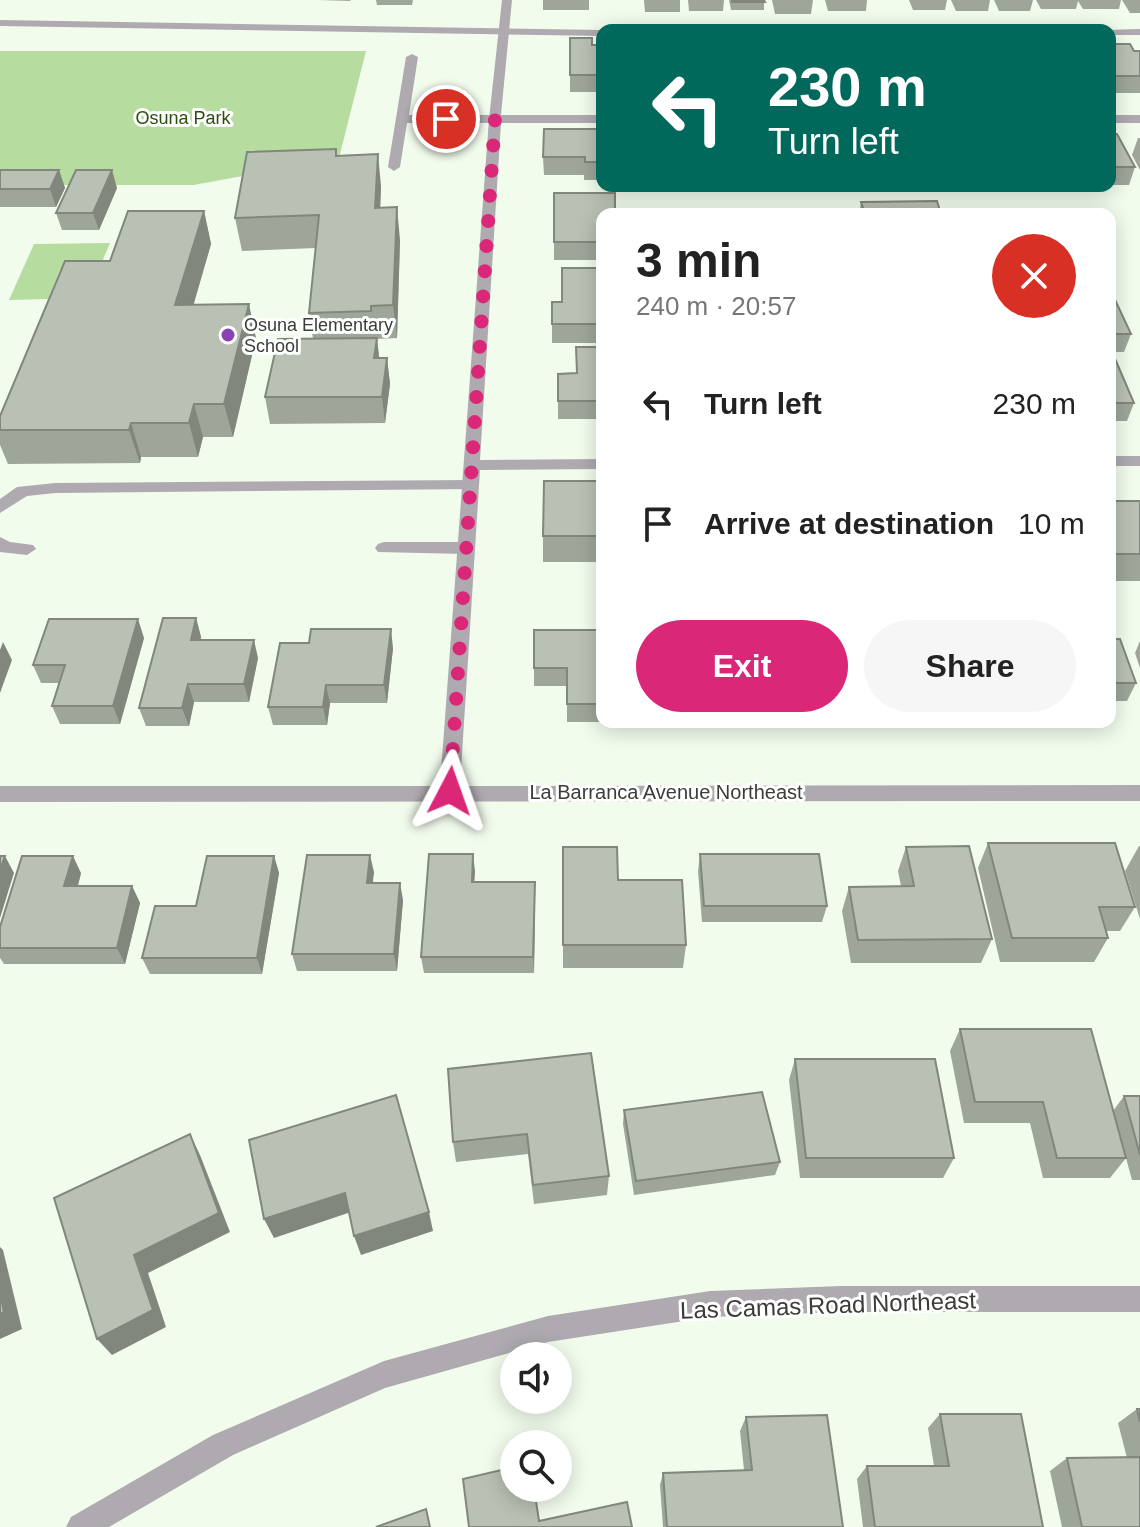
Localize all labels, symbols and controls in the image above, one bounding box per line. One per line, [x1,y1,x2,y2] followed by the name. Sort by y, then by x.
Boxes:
[768,55,927,118] text: 230 m
[636,56,740,160] icon: left
[412,85,480,153] pin
[424,97,468,141] icon: arrive
[135,108,232,128] park label: Osuna Park
[768,121,899,162] text: Turn left
[636,234,761,287] text: 3 min
[992,234,1076,318] button: close
[636,291,796,321] text: 240 m · 20:57
[244,315,393,356] place label: Osuna Elementary School
[219,326,237,344] marker: Osuna Elementary School
[636,382,680,426] icon: left
[704,387,822,420] text: Turn left
[993,387,1076,420] text: 230 m
[636,502,680,546] icon: arrive
[704,507,994,540] text: Arrive at destination
[1018,507,1085,540] text: 10 m
[636,620,848,712] button: Exit
[864,620,1076,712] button: Share
[408,749,492,833] position arrow
[529,781,803,803] street label: La Barranca Avenue Northeast
[680,1286,977,1324] street label: Las Camas Road Northeast
[500,1342,572,1502] map controls
[500,1342,572,1414] button: sound
[500,1430,572,1502] button: search

